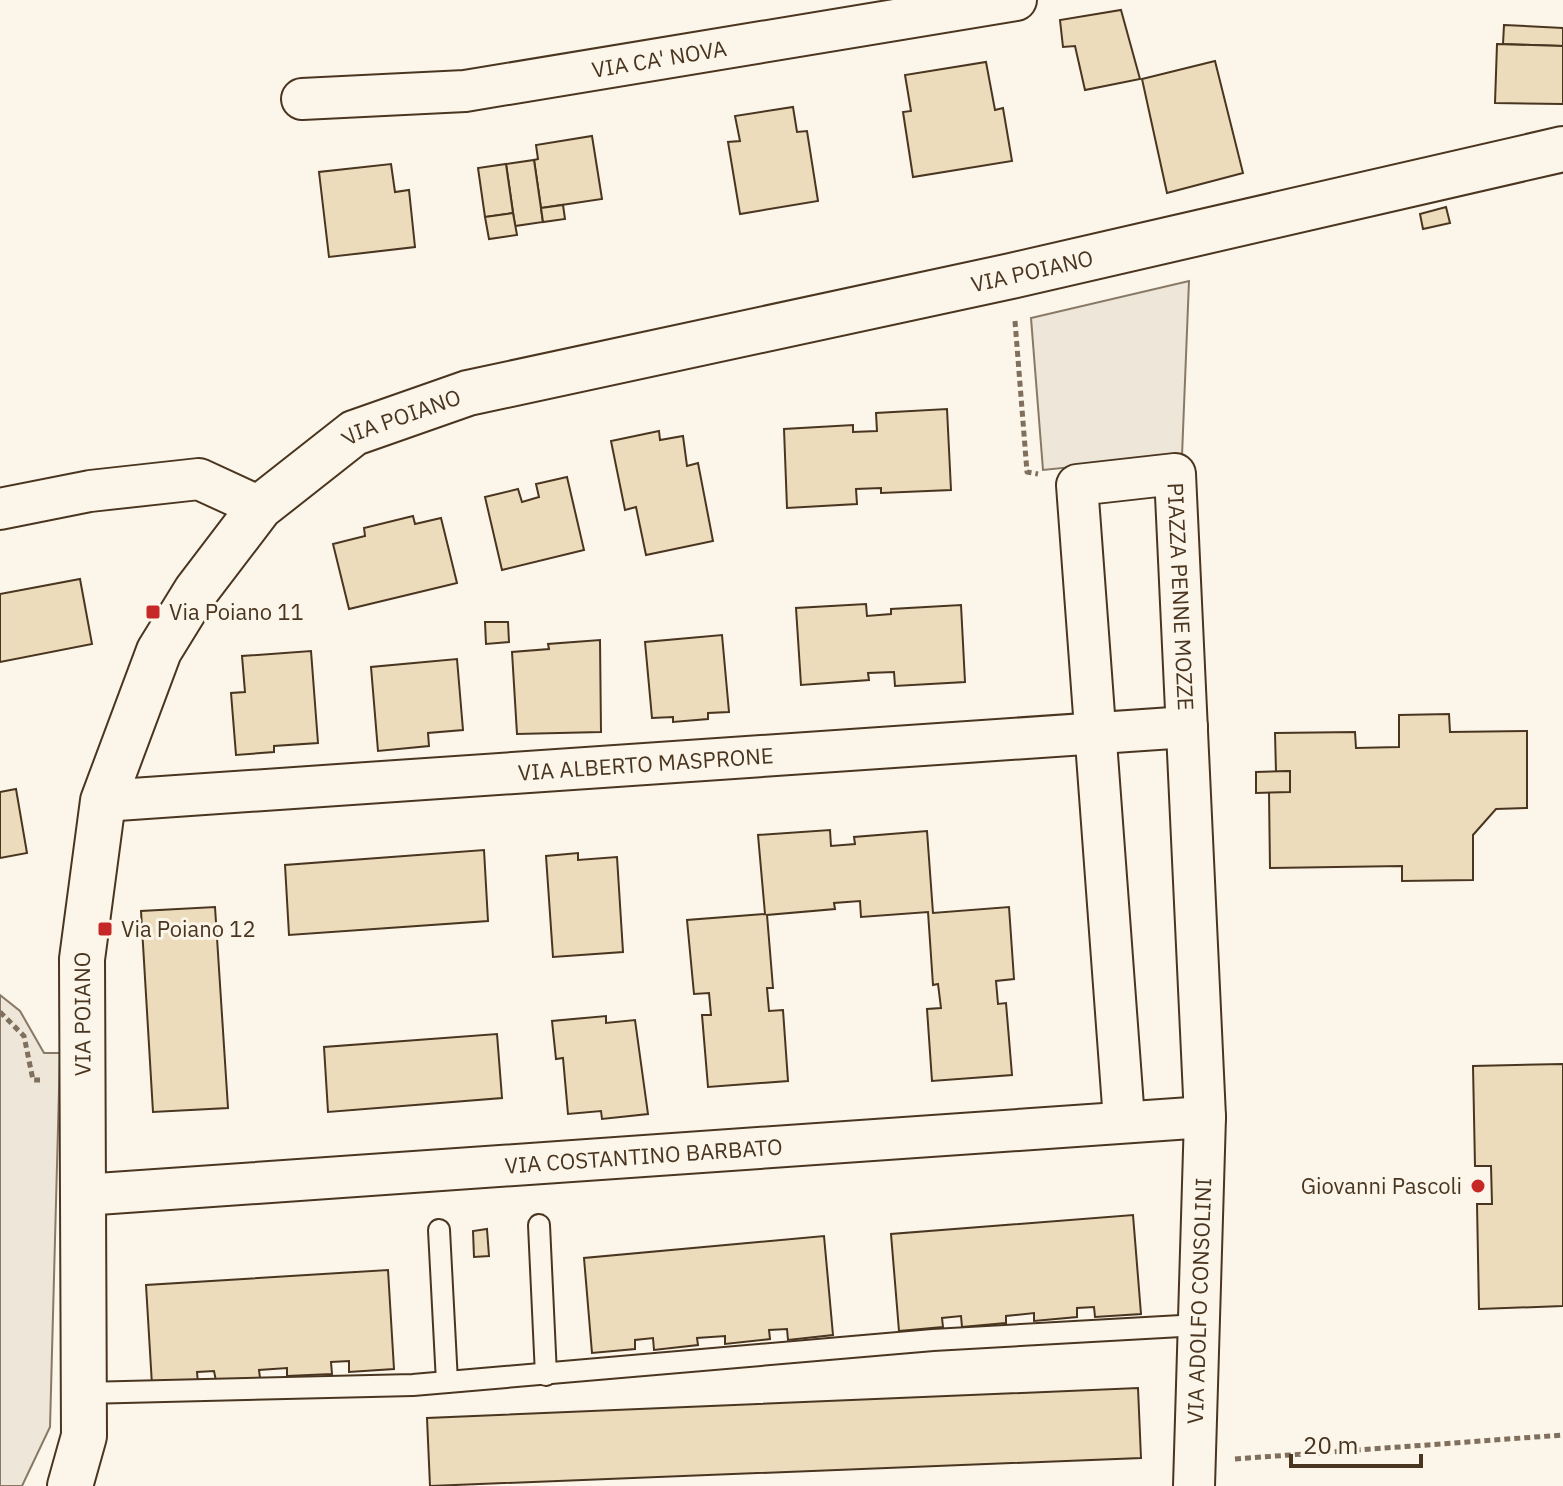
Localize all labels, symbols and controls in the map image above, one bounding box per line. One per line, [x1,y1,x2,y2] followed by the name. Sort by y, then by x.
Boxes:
[590,33,729,84] street label: VIA CA' NOVA
[968,243,1096,298] street label: VIA POIANO
[335,382,464,452] street label: VIA POIANO
[1161,482,1201,711] street label: PIAZZA PENNE MOZZE
[169,597,304,626] place label: Via Poiano 11
[144,603,162,621] marker: Via Poiano 11
[517,740,775,787] street label: VIA ALBERTO MASPRONE
[121,914,256,943] place label: Via Poiano 12
[96,920,114,938] marker: Via Poiano 12
[67,952,96,1076] street label: VIA POIANO
[504,1131,783,1180] street label: VIA COSTANTINO BARBATO
[1301,1171,1462,1200] place label: Giovanni Pascoli
[1180,1177,1217,1425] street label: VIA ADOLFO CONSOLINI
[1469,1177,1487,1195] marker: Giovanni Pascoli
[1291,1418,1421,1468] scale bar
[1303,1429,1358,1461] text: 20 m

